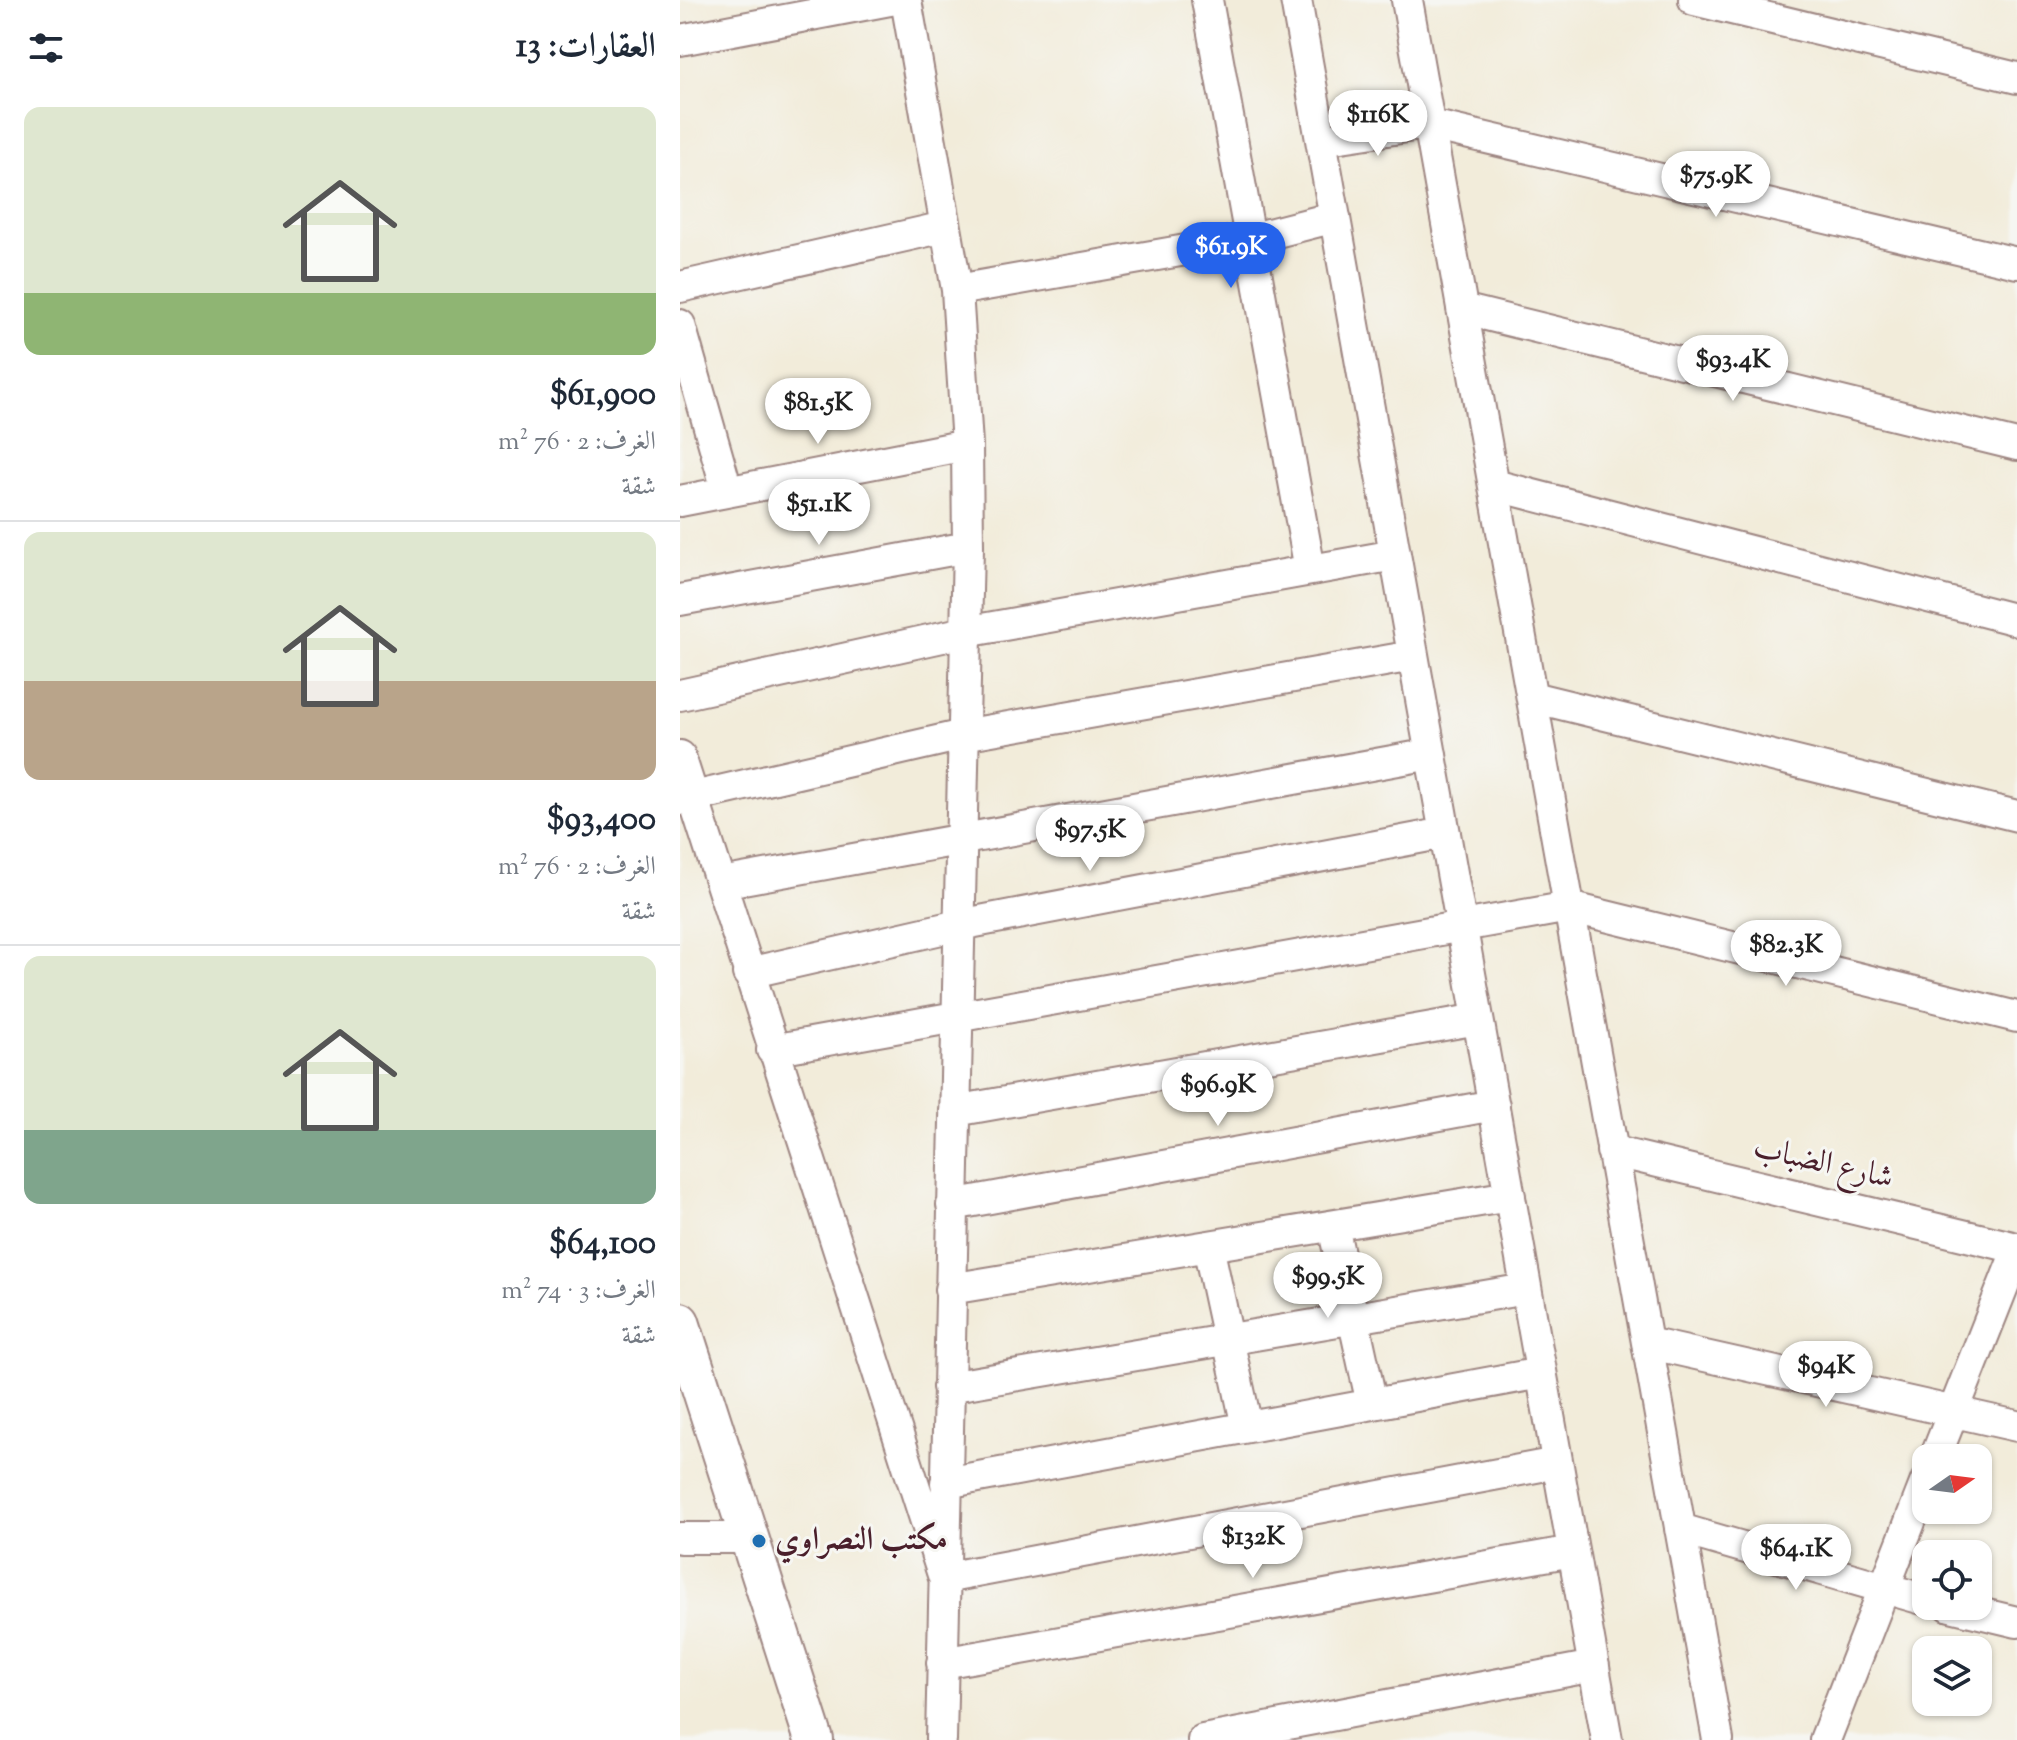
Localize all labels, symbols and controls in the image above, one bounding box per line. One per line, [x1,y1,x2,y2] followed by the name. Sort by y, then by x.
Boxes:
[516,23,656,72] text: العقارات: 13
[24,26,68,70] icon: filters
[1322,90,1434,158] pin: $116K
[1346,97,1410,134] text: $116K
[1651,151,1781,219] pin: $75.9K
[1679,158,1753,195] text: $75.9K
[268,159,412,303] icon: home
[1166,222,1296,290] pin: $61.9K
[1195,229,1267,266] text: $61.9K
[1668,335,1798,403] pin: $93.4K
[1695,342,1771,379] text: $93.4K
[549,371,656,420] text: $61,900
[753,378,883,446] pin: $81.5K
[783,385,853,422] text: $81.5K
[498,424,656,461] text: الغرف: 2 · 76 m²
[622,469,656,506] text: شقة
[754,479,884,547] pin: $51.1K
[786,486,852,523] text: $51.1K
[268,584,412,728] icon: home
[546,796,656,845] text: $93,400
[1025,805,1155,873] pin: $97.5K
[1054,812,1126,849] text: $97.5K
[498,849,656,886] text: الغرف: 2 · 76 m²
[622,894,656,931] text: شقة
[1721,920,1851,988] pin: $82.3K
[1749,927,1823,964] text: $82.3K
[268,1008,412,1152] icon: home
[1153,1060,1283,1128] pin: $96.9K
[1180,1067,1256,1104] text: $96.9K
[1748,1126,1898,1203] street label: شارع الضباب
[549,1220,656,1269] text: $64,100
[1263,1252,1393,1320] pin: $99.5K
[1291,1259,1365,1296] text: $99.5K
[501,1273,656,1310] text: الغرف: 3 · 74 m²
[622,1318,656,1355] text: شقة
[1779,1341,1873,1409] pin: $94K
[1797,1348,1855,1385] text: $94K
[1912,1444,1992,1524] north arrow
[1912,1444,1992,1716] map controls
[1197,1512,1309,1580] pin: $132K
[775,1518,948,1564] place label: مكتب النصراوي
[1221,1519,1285,1556] text: $132K
[1731,1524,1861,1592] pin: $64.1K
[1759,1531,1833,1568] text: $64.1K
[750,1532,768,1550] marker: مكتب النصراوي
[1912,1540,1992,1620] button: locate
[1912,1636,1992,1716] button: layers

